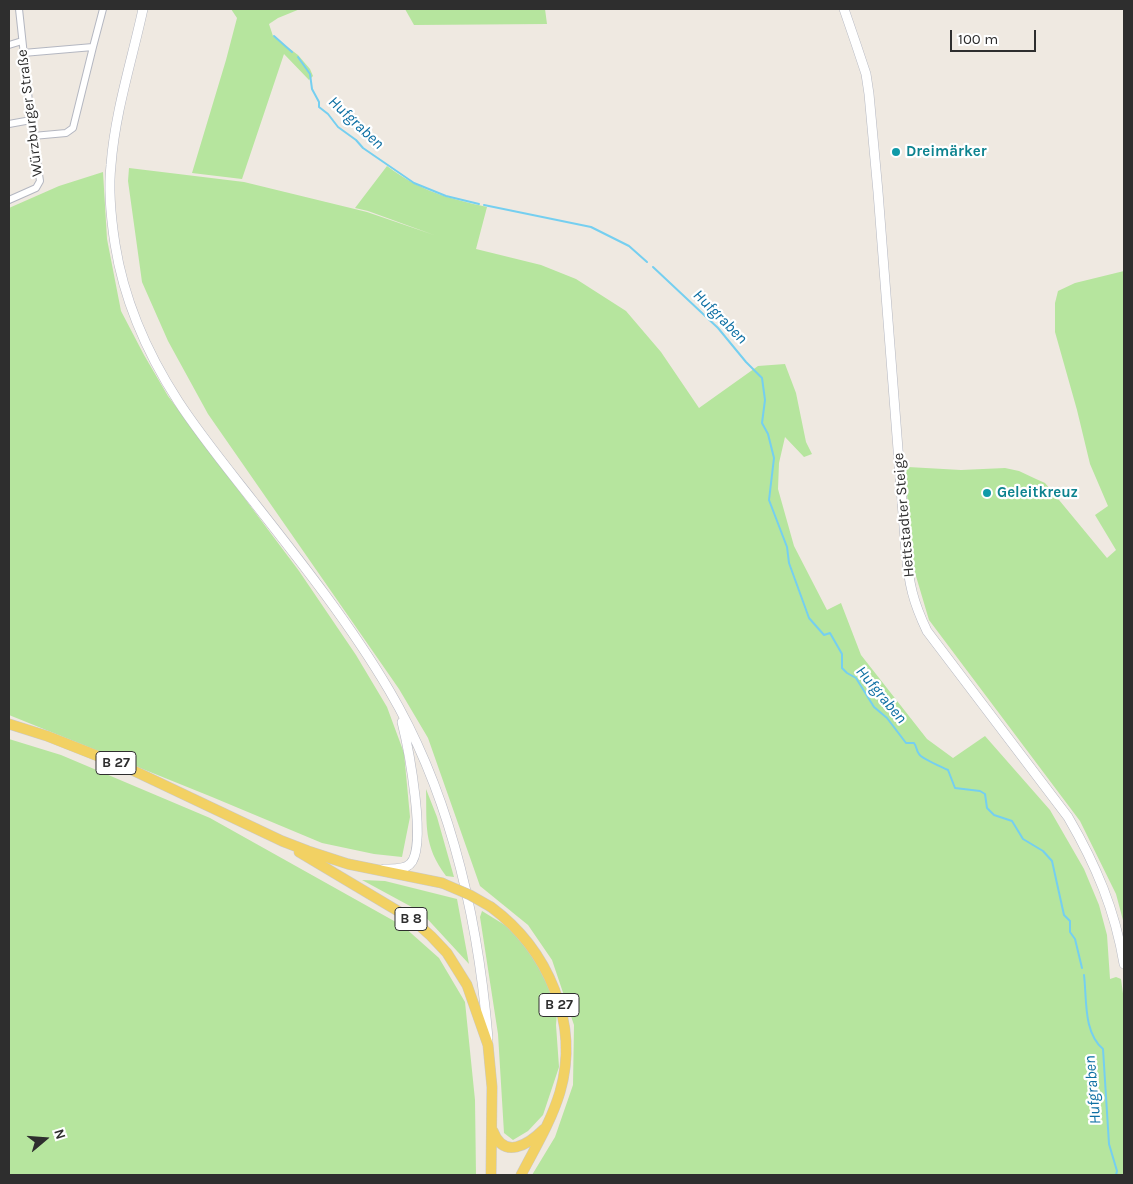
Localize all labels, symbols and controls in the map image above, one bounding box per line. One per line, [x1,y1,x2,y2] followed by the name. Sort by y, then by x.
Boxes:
[953,20,1039,52] scale bar
[958,30,998,48] text: 100 m
[13,48,47,178] street label: Würzburger Straße
[324,92,388,154] water label: Hufgraben
[906,143,987,161] place label: Dreimärker
[890,146,902,158] marker: Dreimärker
[689,286,751,348] water label: Hufgraben
[890,452,918,578] street label: Hettstadter Steige
[997,484,1078,502] place label: Geleitkreuz
[981,487,993,499] marker: Geleitkreuz
[851,662,911,728] water label: Hufgraben
[96,751,136,774] road number: B 27
[395,908,427,931] road number: B 8
[539,994,579,1016] road number: B 27
[1080,1055,1106,1125] water label: Hufgraben
[20,1114,70,1164] north arrow
[50,1127,69,1142] text: N

